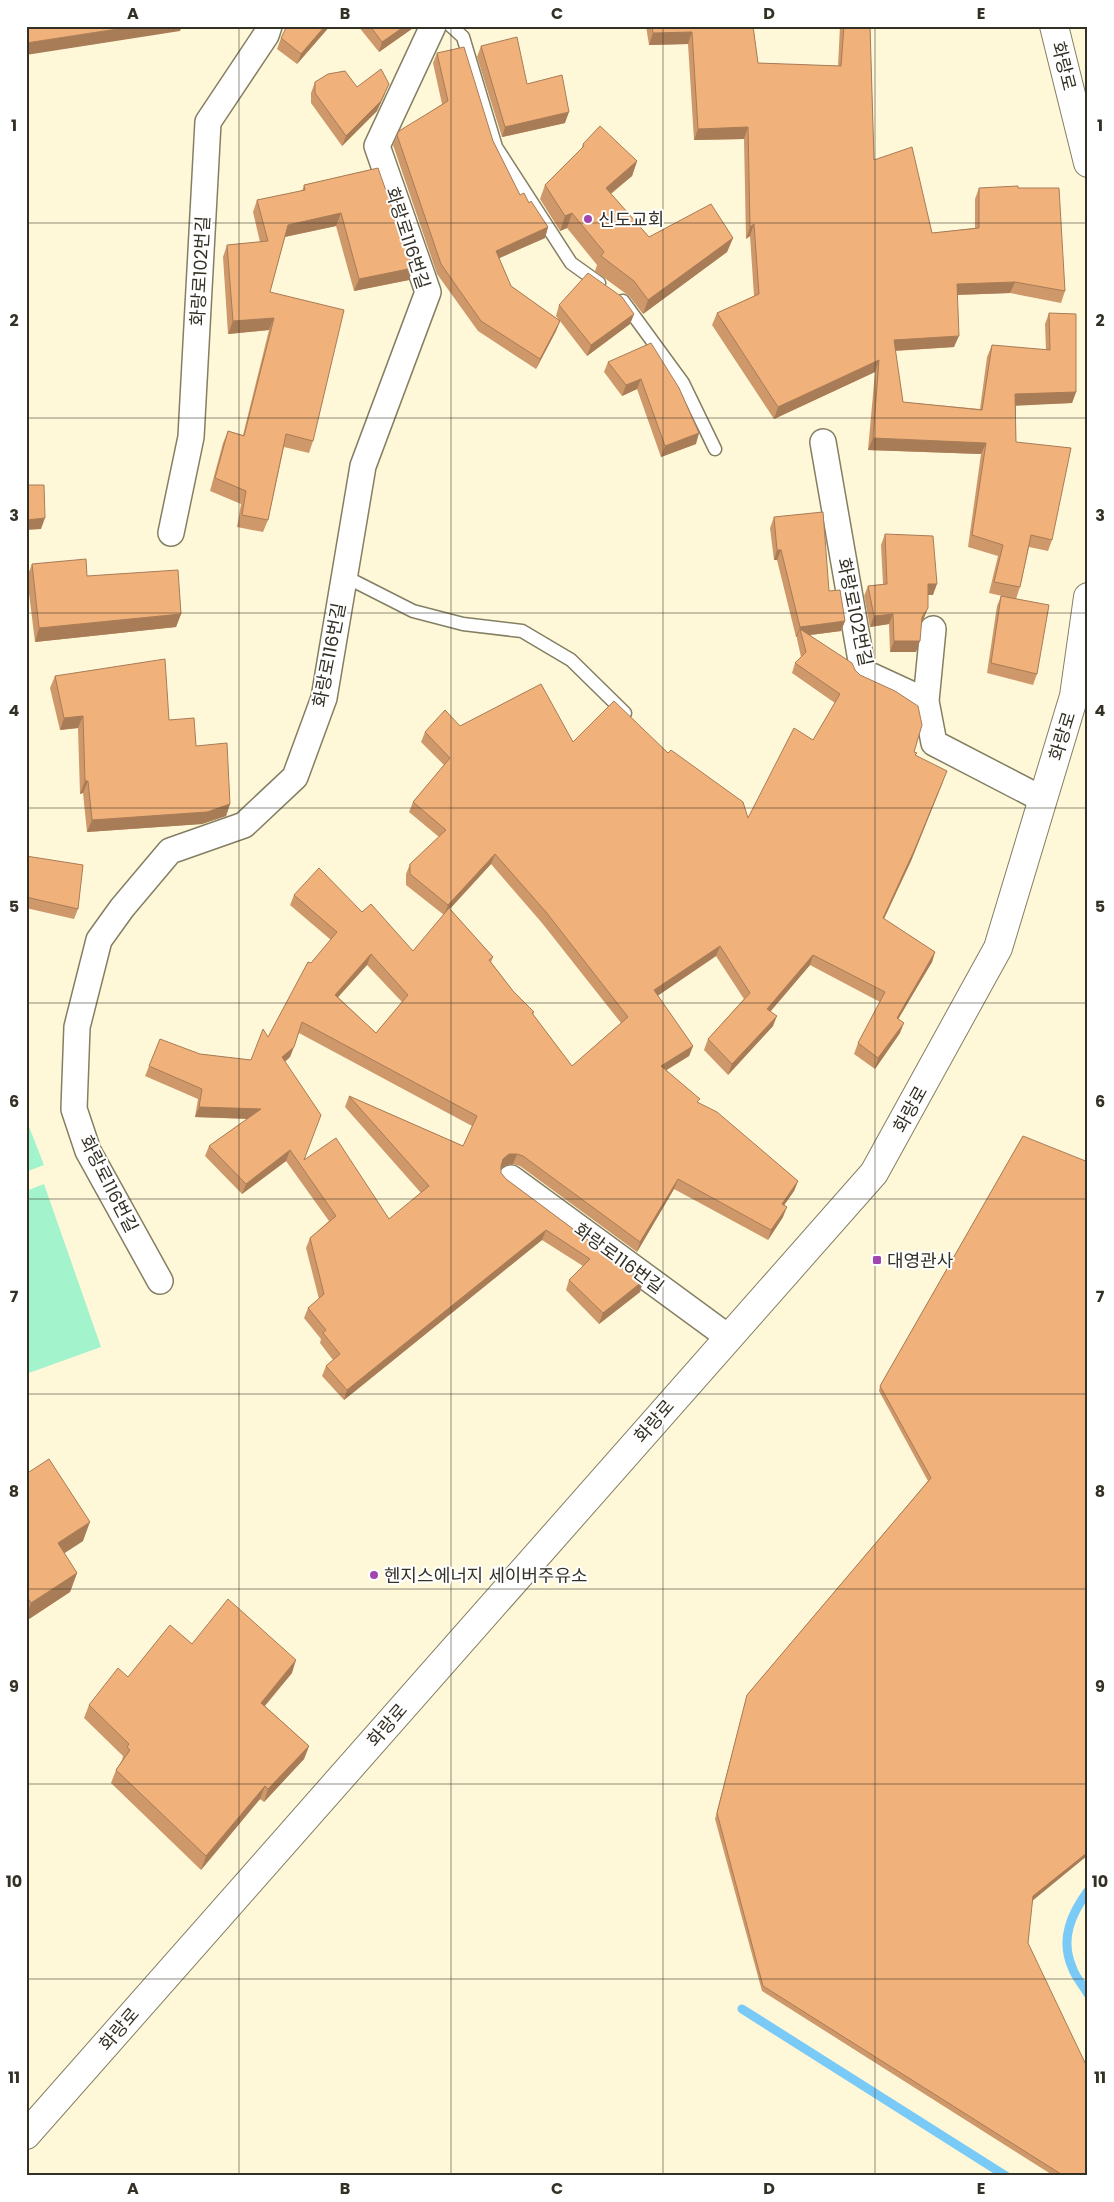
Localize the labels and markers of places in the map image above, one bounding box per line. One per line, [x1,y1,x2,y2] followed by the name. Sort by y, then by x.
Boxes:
[598,207,664,232] place label: 신도교회
[582,213,594,225] marker: 신도교회
[887,1248,954,1273] place label: 대영관사
[871,1254,883,1266] marker: 대영관사
[384,1563,588,1588] place label: 헨지스에너지 세이버주유소
[368,1569,380,1581] marker: 헨지스에너지 세이버주유소

